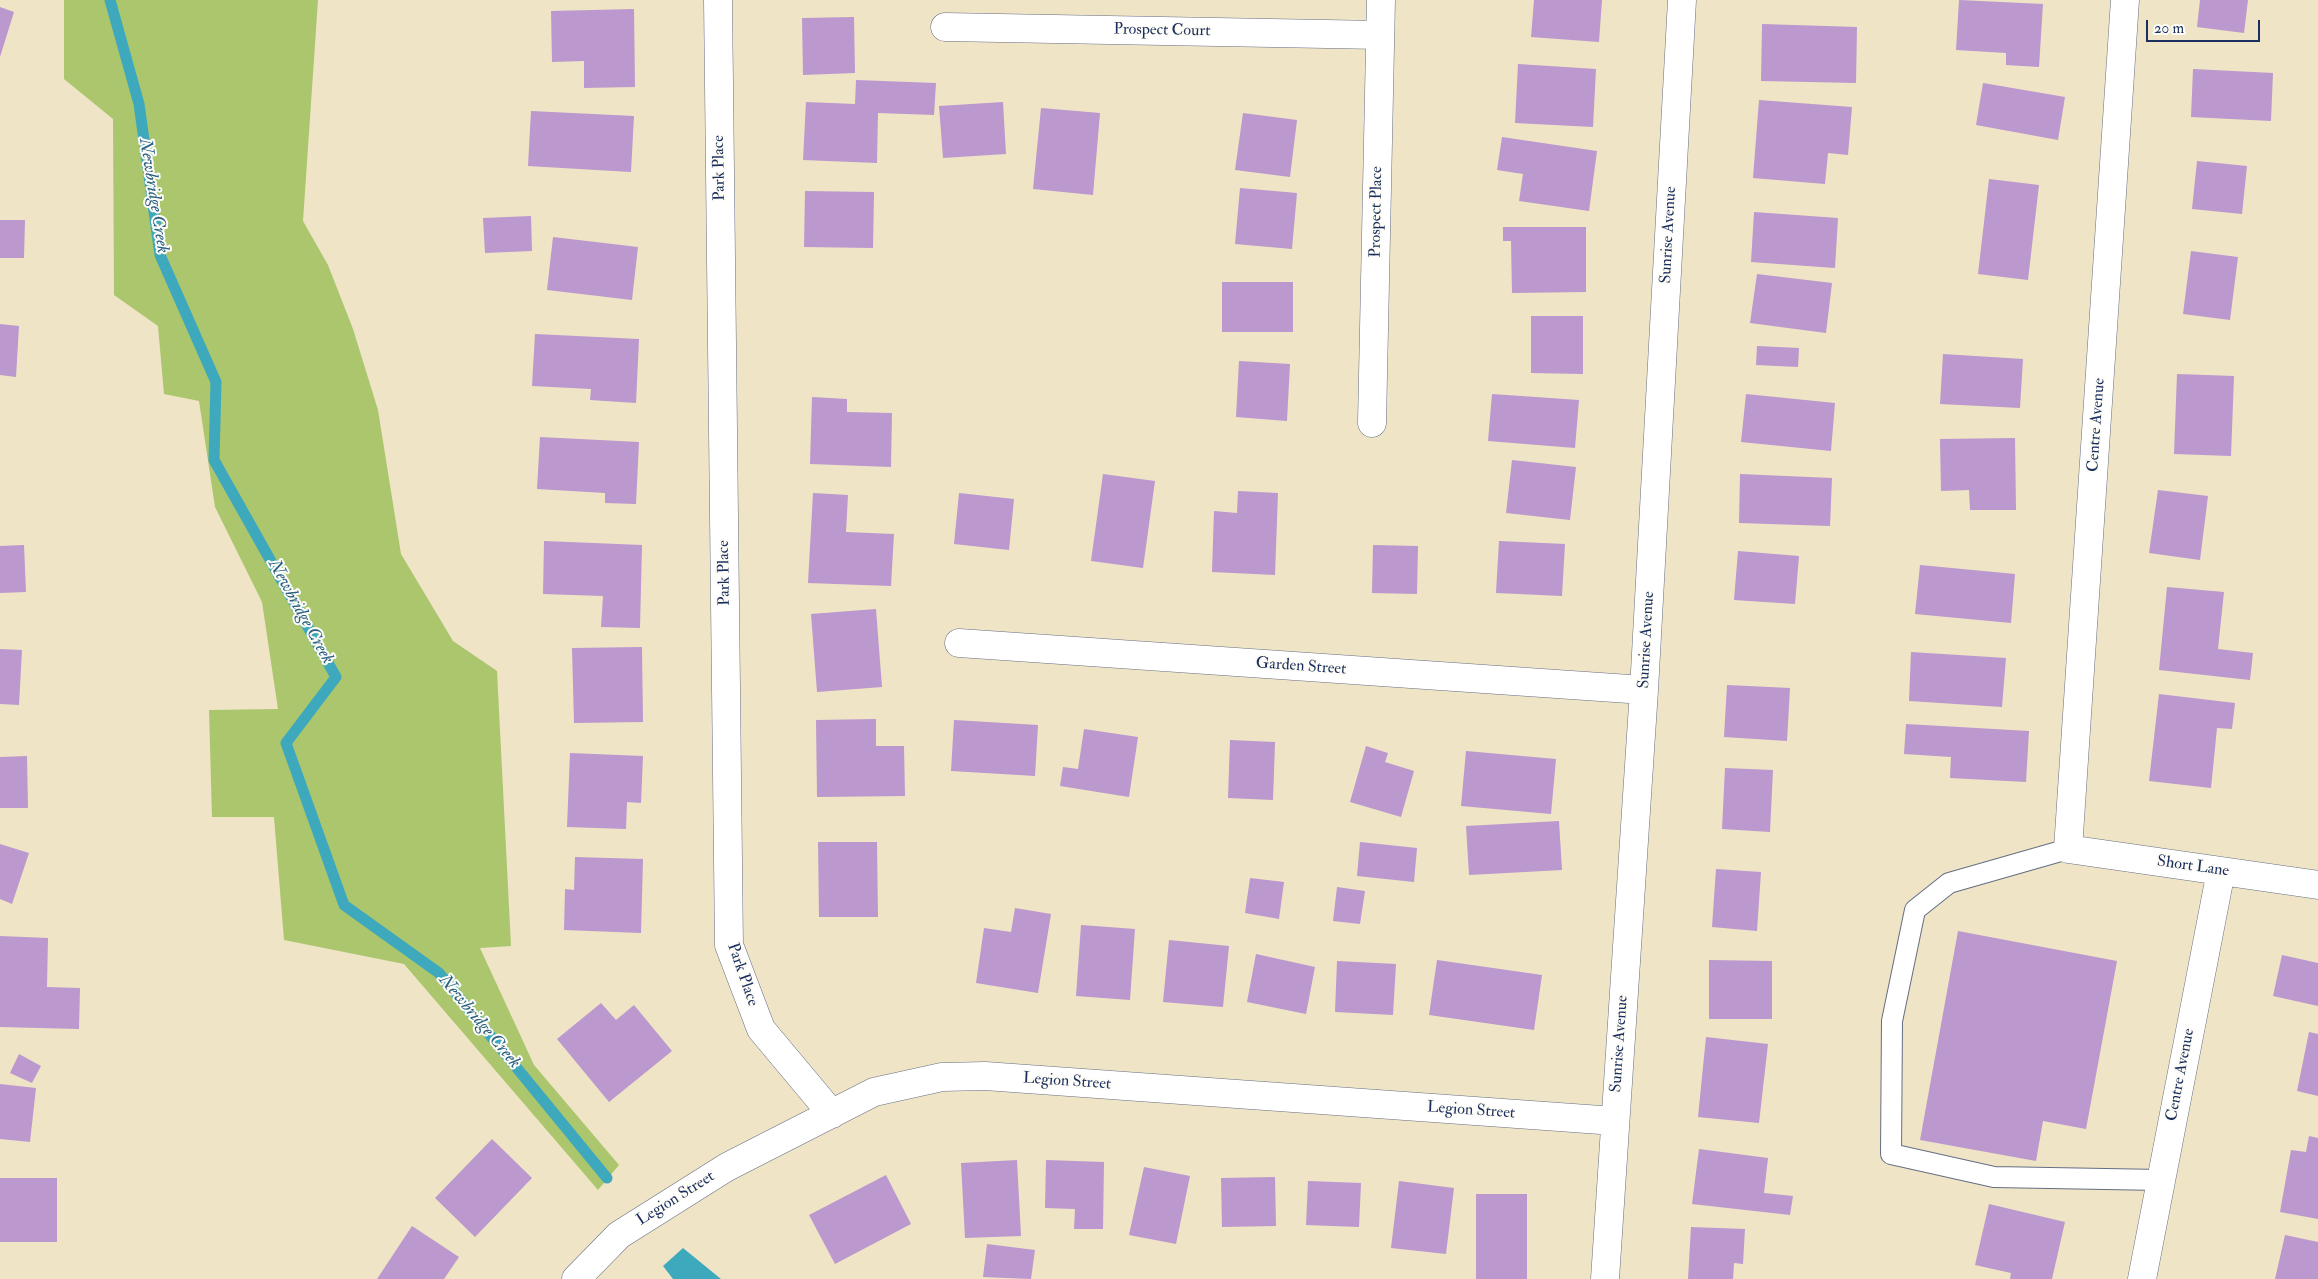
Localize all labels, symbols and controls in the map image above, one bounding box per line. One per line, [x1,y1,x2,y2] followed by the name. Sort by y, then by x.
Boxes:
[2148,10,2262,42] scale bar
[2154,19,2184,38] text: 20 m
[1113,21,1211,41] street label: Prospect Court
[710,135,730,201] street label: Park Place
[133,137,173,255] water label: Newbridge Creek
[1367,166,1387,258] street label: Prospect Place
[1657,186,1681,284] street label: Sunrise Avenue
[2084,377,2110,473] street label: Centre Avenue
[715,540,735,606] street label: Park Place
[262,556,338,668] water label: Newbridge Creek
[1635,591,1659,689] street label: Sunrise Avenue
[1255,654,1347,680] street label: Garden Street
[2156,852,2230,882] street label: Short Lane
[722,941,762,1009] street label: Park Place
[433,971,525,1073] water label: Newbridge Creek
[1607,995,1633,1093] street label: Sunrise Avenue
[2163,1027,2199,1123] street label: Centre Avenue
[1022,1069,1112,1095] street label: Legion Street
[1426,1098,1516,1124] street label: Legion Street
[634,1167,718,1231] street label: Legion Street

